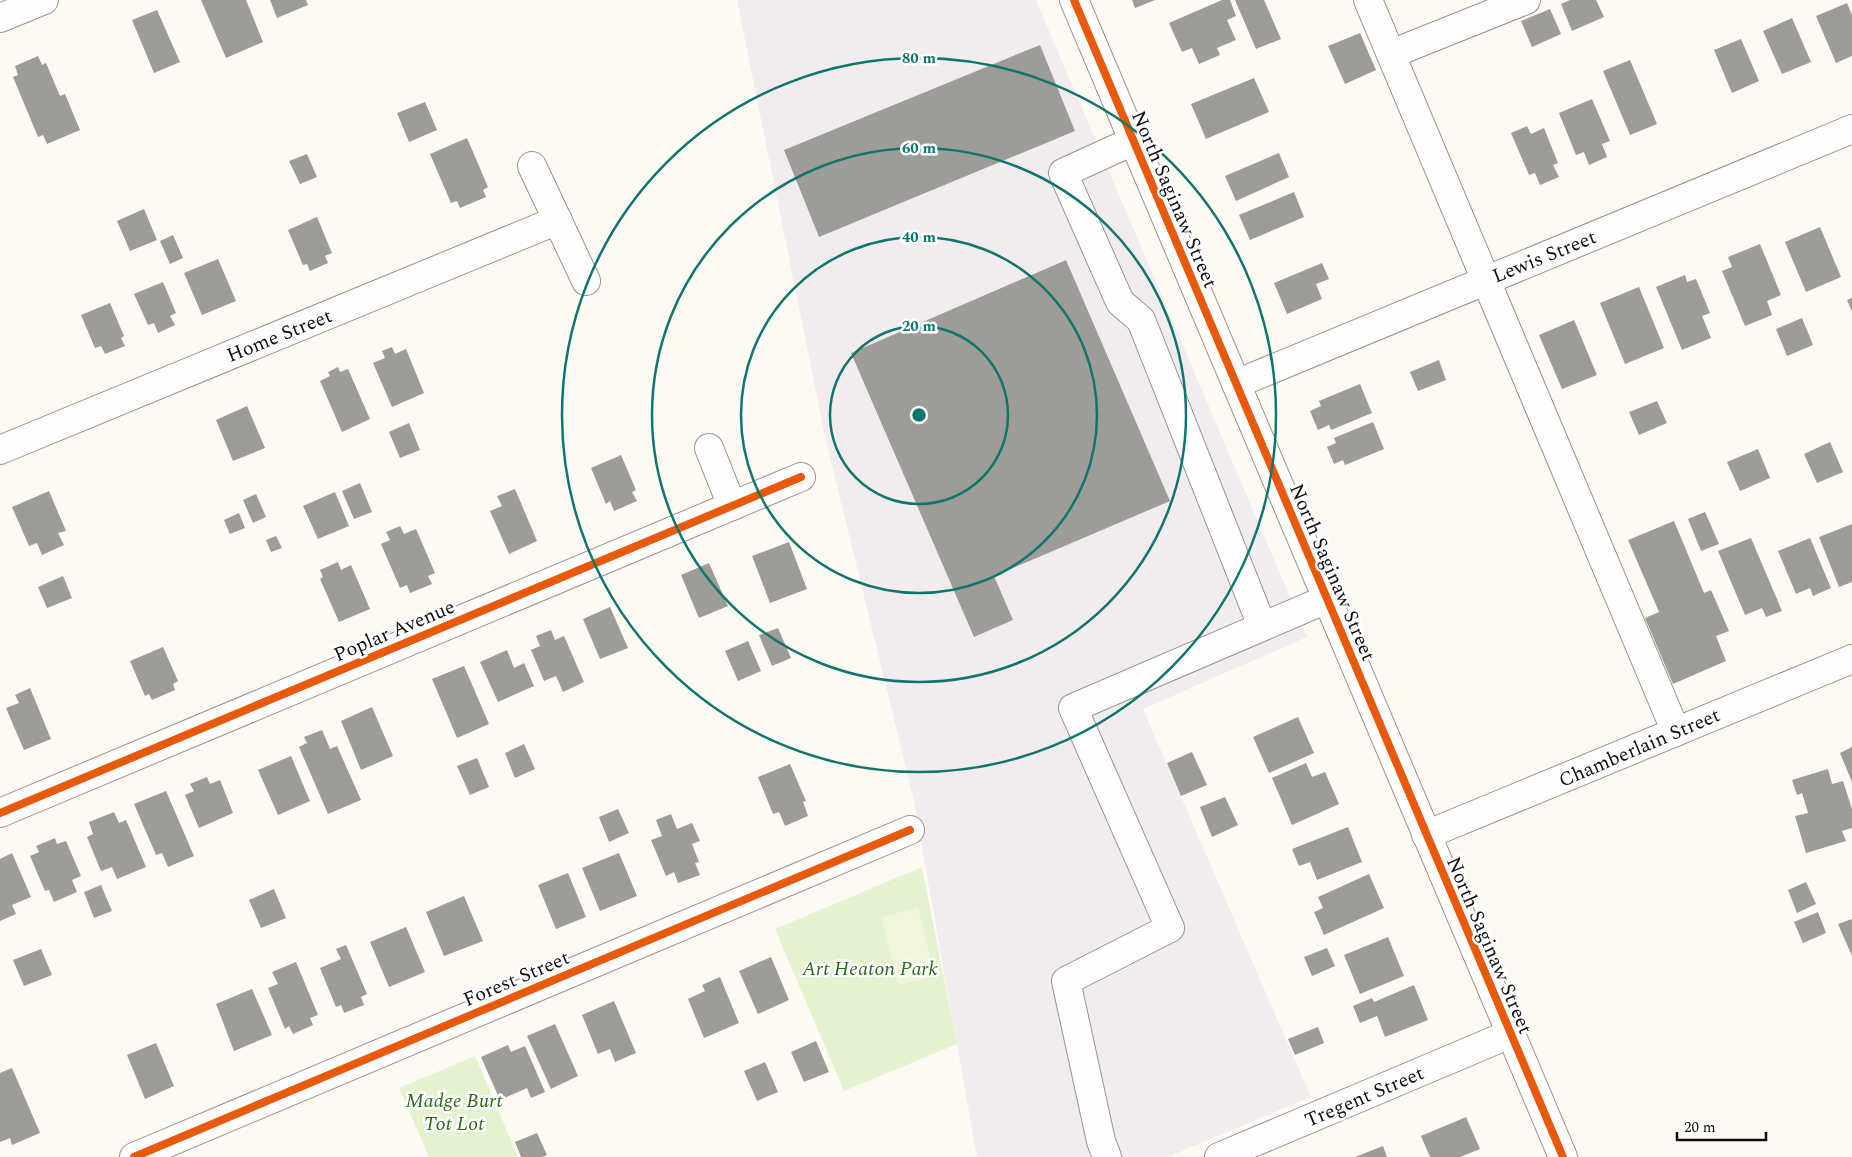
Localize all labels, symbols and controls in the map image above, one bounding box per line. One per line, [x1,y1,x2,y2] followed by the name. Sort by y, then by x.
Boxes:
[902,47,937,70] text: 80 m
[1123,106,1225,293] street label: North Saginaw Street
[902,137,937,160] text: 60 m
[1488,222,1601,291] street label: Lewis Street
[902,226,937,249] text: 40 m
[222,301,337,371] street label: Home Street
[902,315,937,338] text: 20 m
[910,406,928,424] centre of rings
[1281,479,1383,666] street label: North Saginaw Street
[329,592,460,670] street label: Poplar Avenue
[1554,700,1725,795] street label: Chamberlain Street
[1438,852,1540,1039] street label: North Saginaw Street
[458,943,574,1015] street label: Forest Street
[801,954,939,984] park label: Art Heaton Park
[1300,1058,1429,1136] street label: Tregent Street
[406,1086,503,1139] park label: Madge Burt Tot Lot
[1677,1110,1766,1142] scale bar
[1684,1116,1716,1139] text: 20 m

